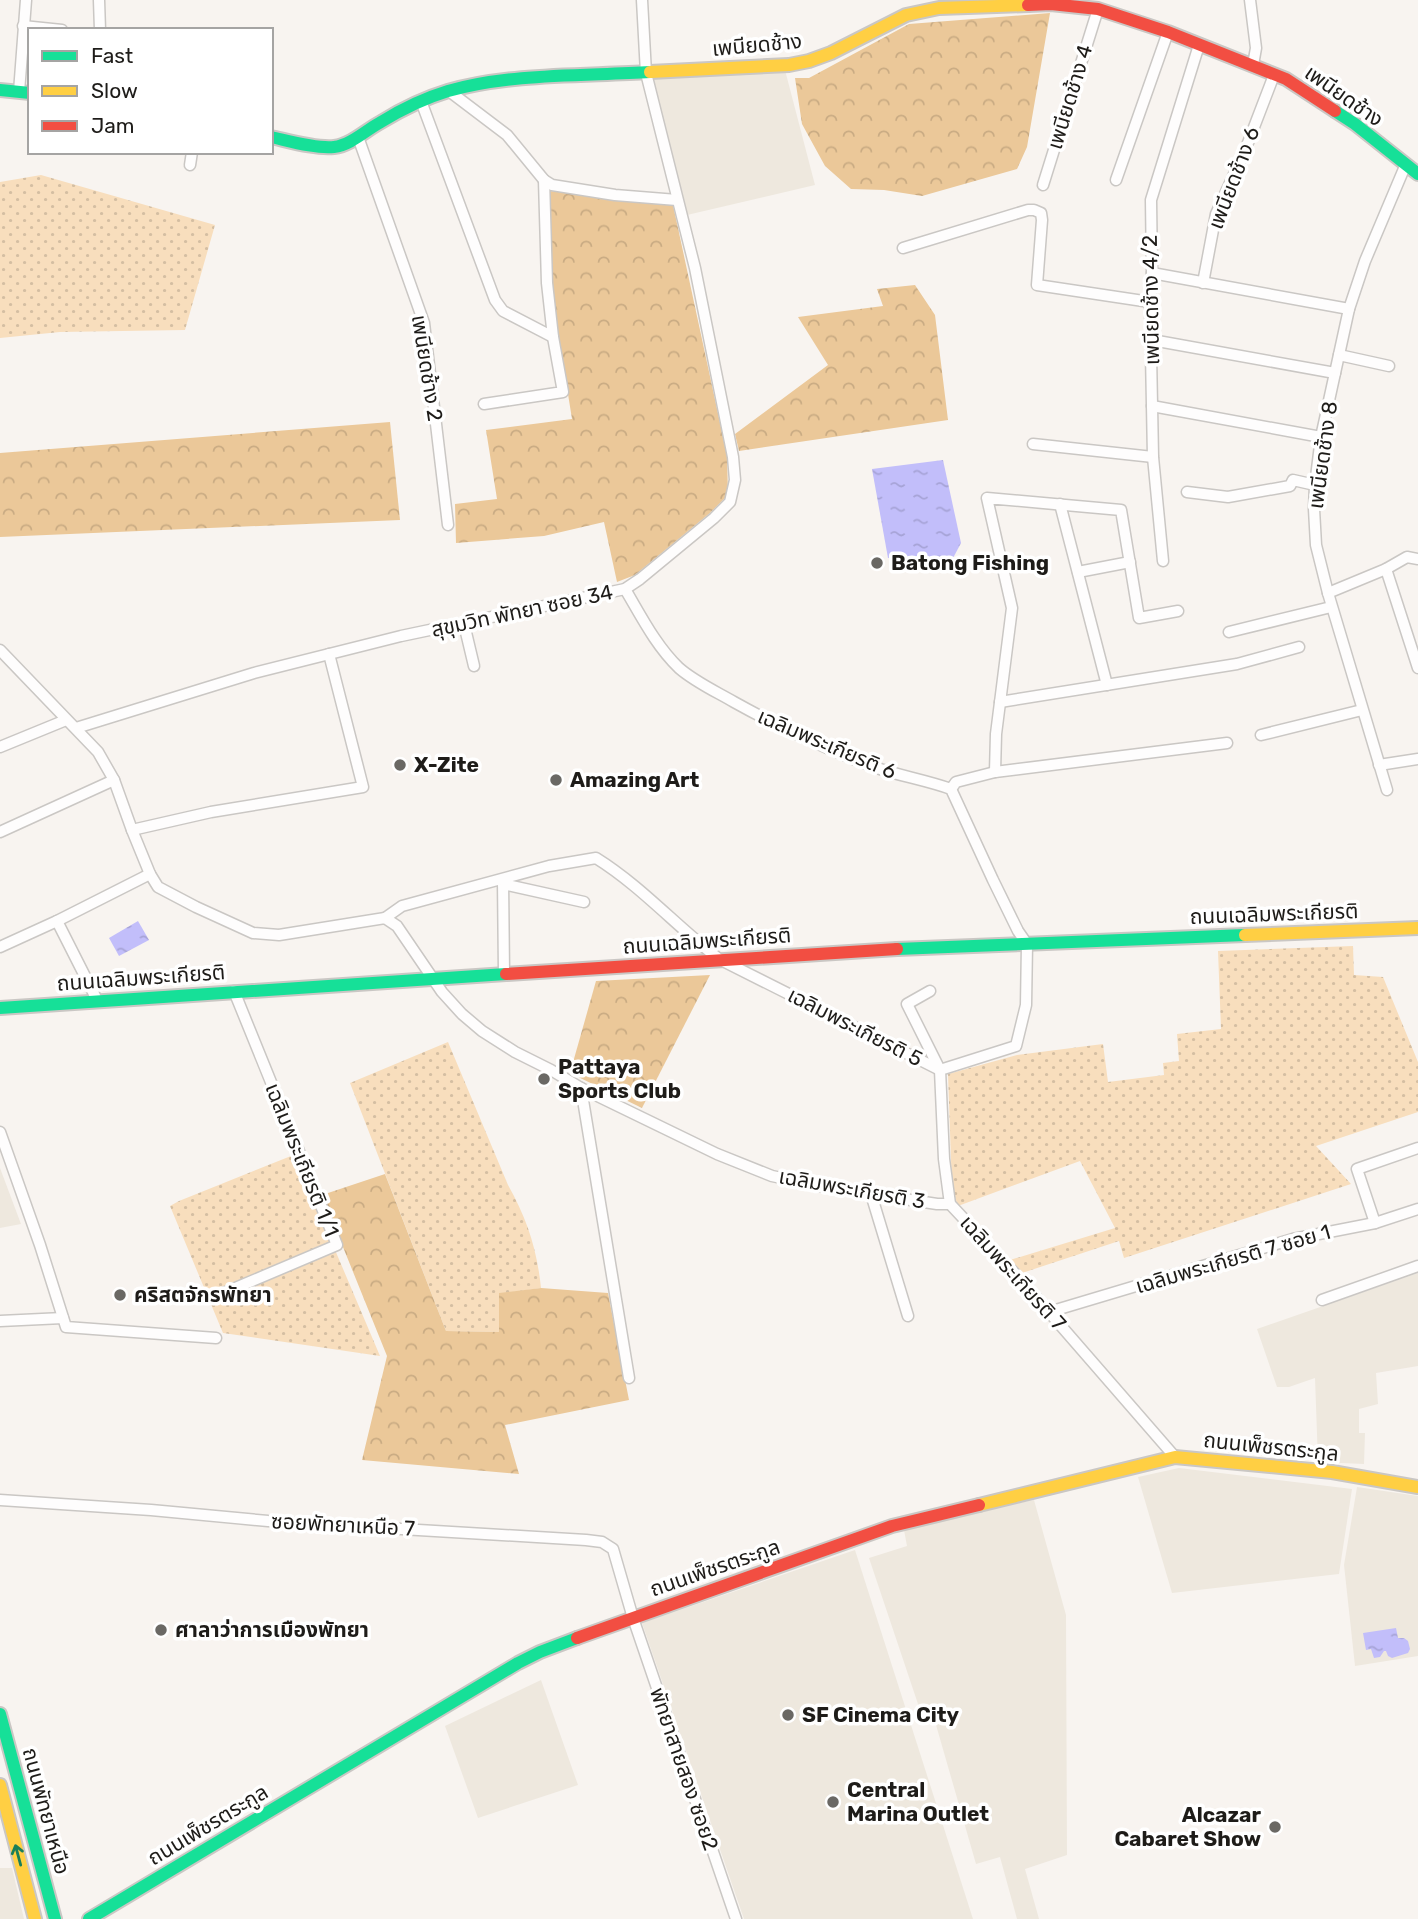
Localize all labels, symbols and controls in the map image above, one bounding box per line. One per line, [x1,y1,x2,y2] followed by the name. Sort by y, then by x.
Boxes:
[28,28,273,154] legend
[711,28,803,61] street label: เพนียดช้าง
[1042,41,1097,152] street label: เพนียดช้าง 4
[91,43,133,68] text: Fast
[1300,60,1388,132] street label: เพนียดช้าง
[91,78,138,103] text: Slow
[91,113,135,138] text: Jam
[1203,123,1265,233] street label: เพนียดช้าง 6
[1137,235,1164,365] street label: เพนียดช้าง 4/2
[407,313,448,423] street label: เพนียดช้าง 2
[1303,399,1342,510] street label: เพนียดช้าง 8
[891,550,1049,575] place label: Batong Fishing
[869,555,885,571] marker: Batong Fishing
[429,579,615,643] street label: สุขุมวิท พัทยา ซอย 34
[754,703,900,784] street label: เฉลิมพระเกียรติ 6
[414,752,479,777] place label: X-Zite
[392,757,408,773] marker: X-Zite
[570,767,700,792] place label: Amazing Art
[548,772,564,788] marker: Amazing Art
[1189,898,1359,929] street label: ถนนเฉลิมพระเกียรติ
[622,922,792,959] street label: ถนนเฉลิมพระเกียรติ
[56,959,226,996] street label: ถนนเฉลิมพระเกียรติ
[784,982,927,1071] street label: เฉลิมพระเกียรติ 5
[558,1054,681,1103] place label: Pattaya Sports Club
[536,1071,552,1087] marker: Pattaya Sports Club
[260,1079,345,1240] street label: เฉลิมพระเกียรติ 1/1
[777,1163,927,1214] street label: เฉลิมพระเกียรติ 3
[955,1210,1072,1336] street label: เฉลิมพระเกียรติ 7
[1132,1219,1333,1298] street label: เฉลิมพระเกียรติ 7 ซอย 1
[134,1282,272,1307] place label: คริสตจักรพัทยา
[112,1287,128,1303] marker: คริสตจักรพัทยา
[1202,1427,1340,1467] street label: ถนนเพ็ชรตระกูล
[270,1508,416,1541] street label: ซอยพัทยาเหนือ 7
[647,1534,783,1602] street label: ถนนเพ็ชรตระกูล
[175,1617,369,1642] place label: ศาลาว่าการเมืองพัทยา
[153,1622,169,1638] marker: ศาลาว่าการเมืองพัทยา
[645,1684,724,1853] street label: พัทยาสายสอง ซอย2
[802,1702,959,1727] place label: SF Cinema City
[780,1707,796,1723] marker: SF Cinema City
[18,1745,75,1877] street label: ถนนพัทยาเหนือ
[847,1777,989,1826] place label: Central Marina Outlet
[143,1779,273,1871] street label: ถนนเพ็ชรตระกูล
[825,1794,841,1810] marker: Central Marina Outlet
[1114,1802,1261,1851] place label: Alcazar Cabaret Show
[1267,1819,1283,1835] marker: Alcazar Cabaret Show
[11,1844,24,1866] one-way arrow

